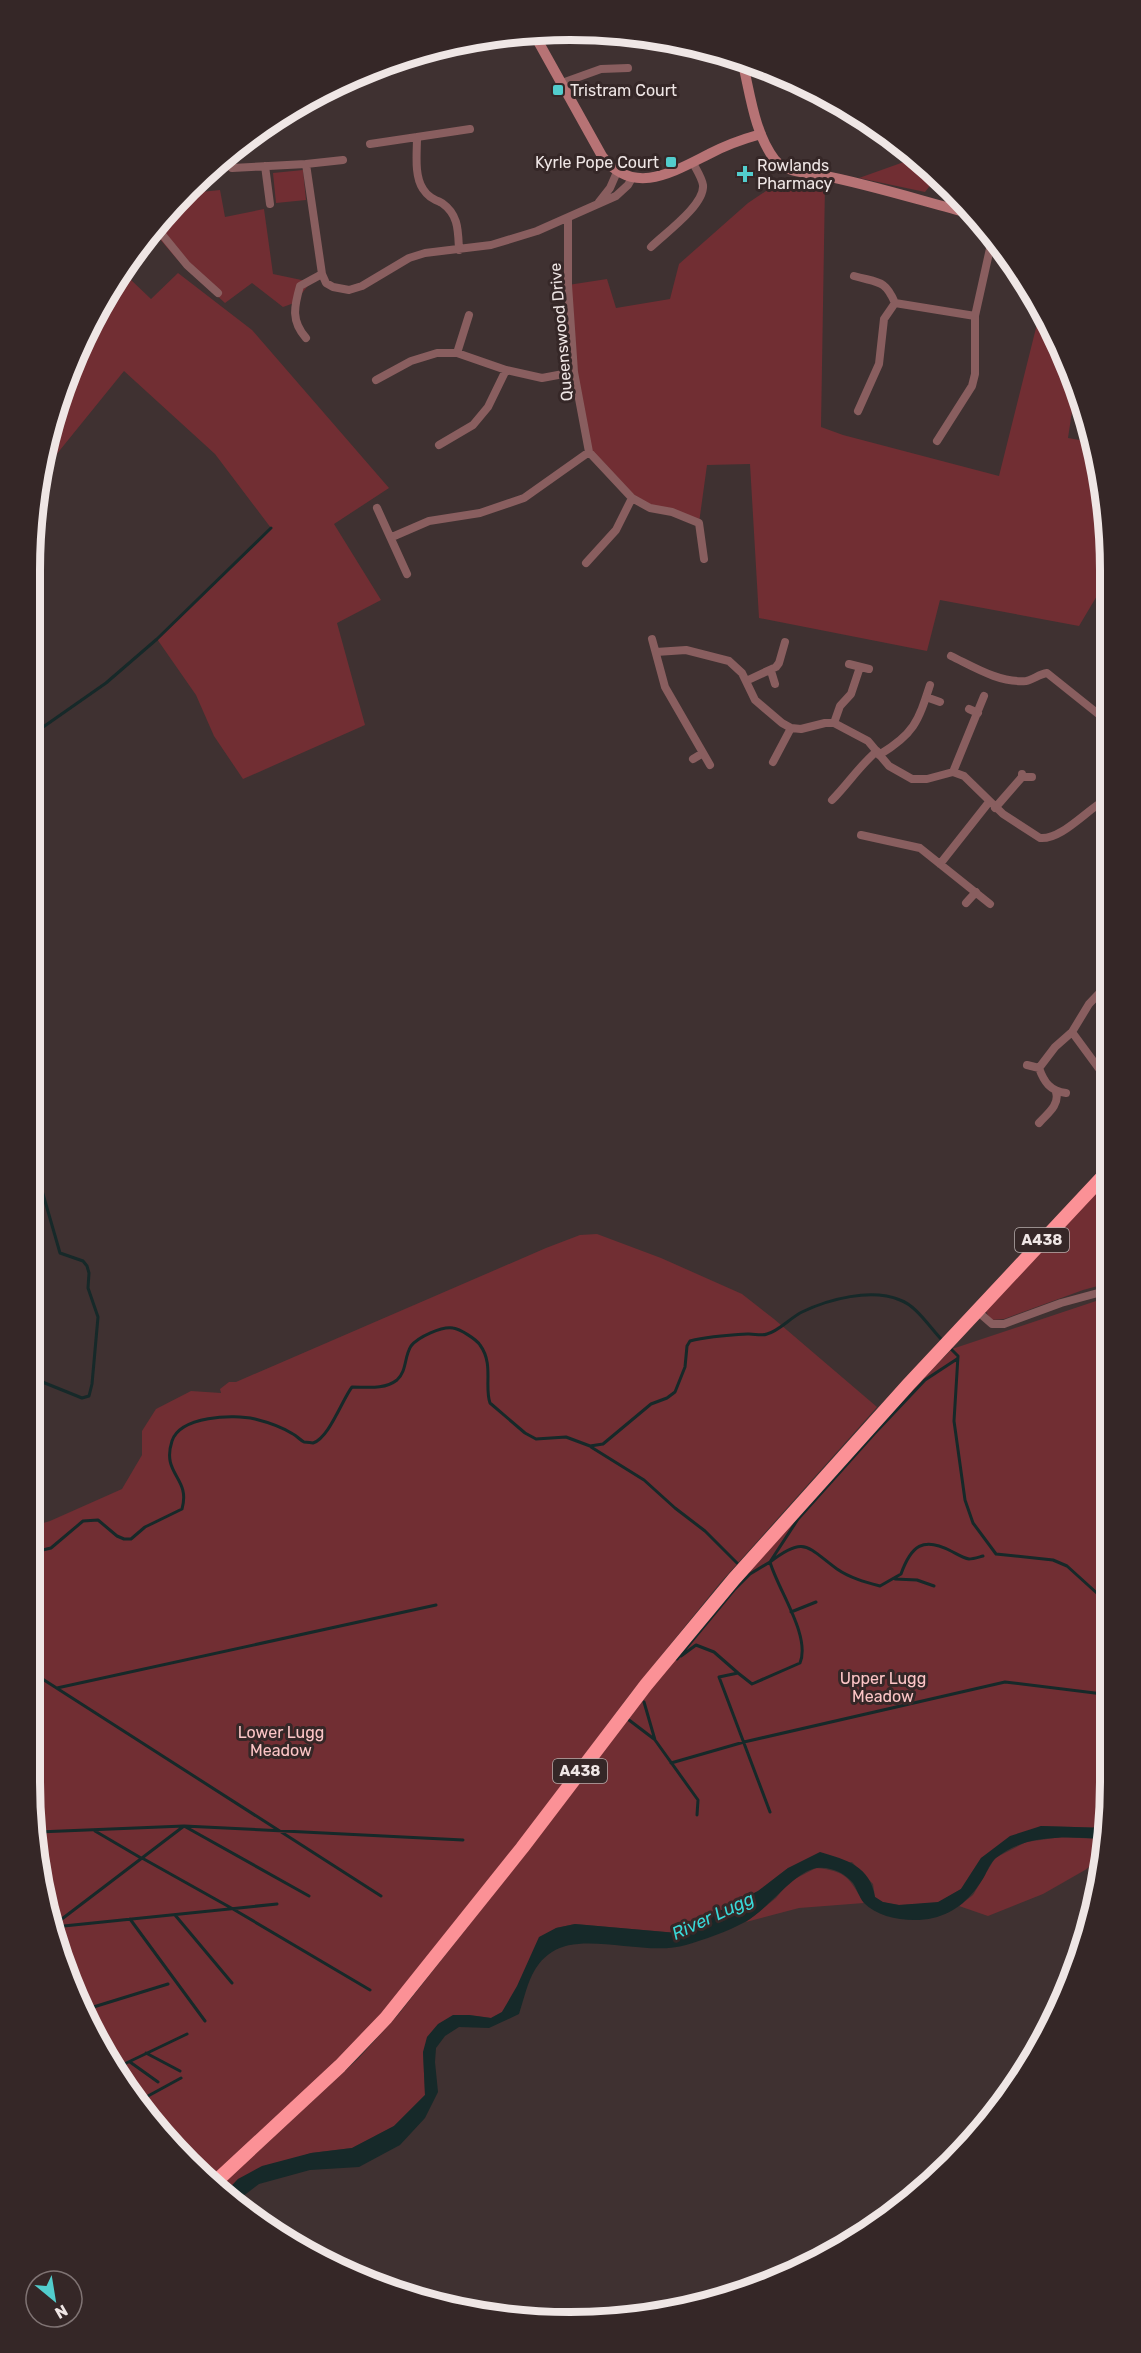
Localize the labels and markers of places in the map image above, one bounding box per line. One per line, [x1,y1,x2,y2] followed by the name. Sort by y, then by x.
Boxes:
[570,81,677,100] place label: Tristram Court
[551,83,565,97] marker: Tristram Court
[535,153,659,172] place label: Kyrle Pope Court
[664,155,678,169] marker: Kyrle Pope Court
[757,156,833,193] place label: Rowlands Pharmacy
[738,167,752,181] marker: Rowlands Pharmacy

